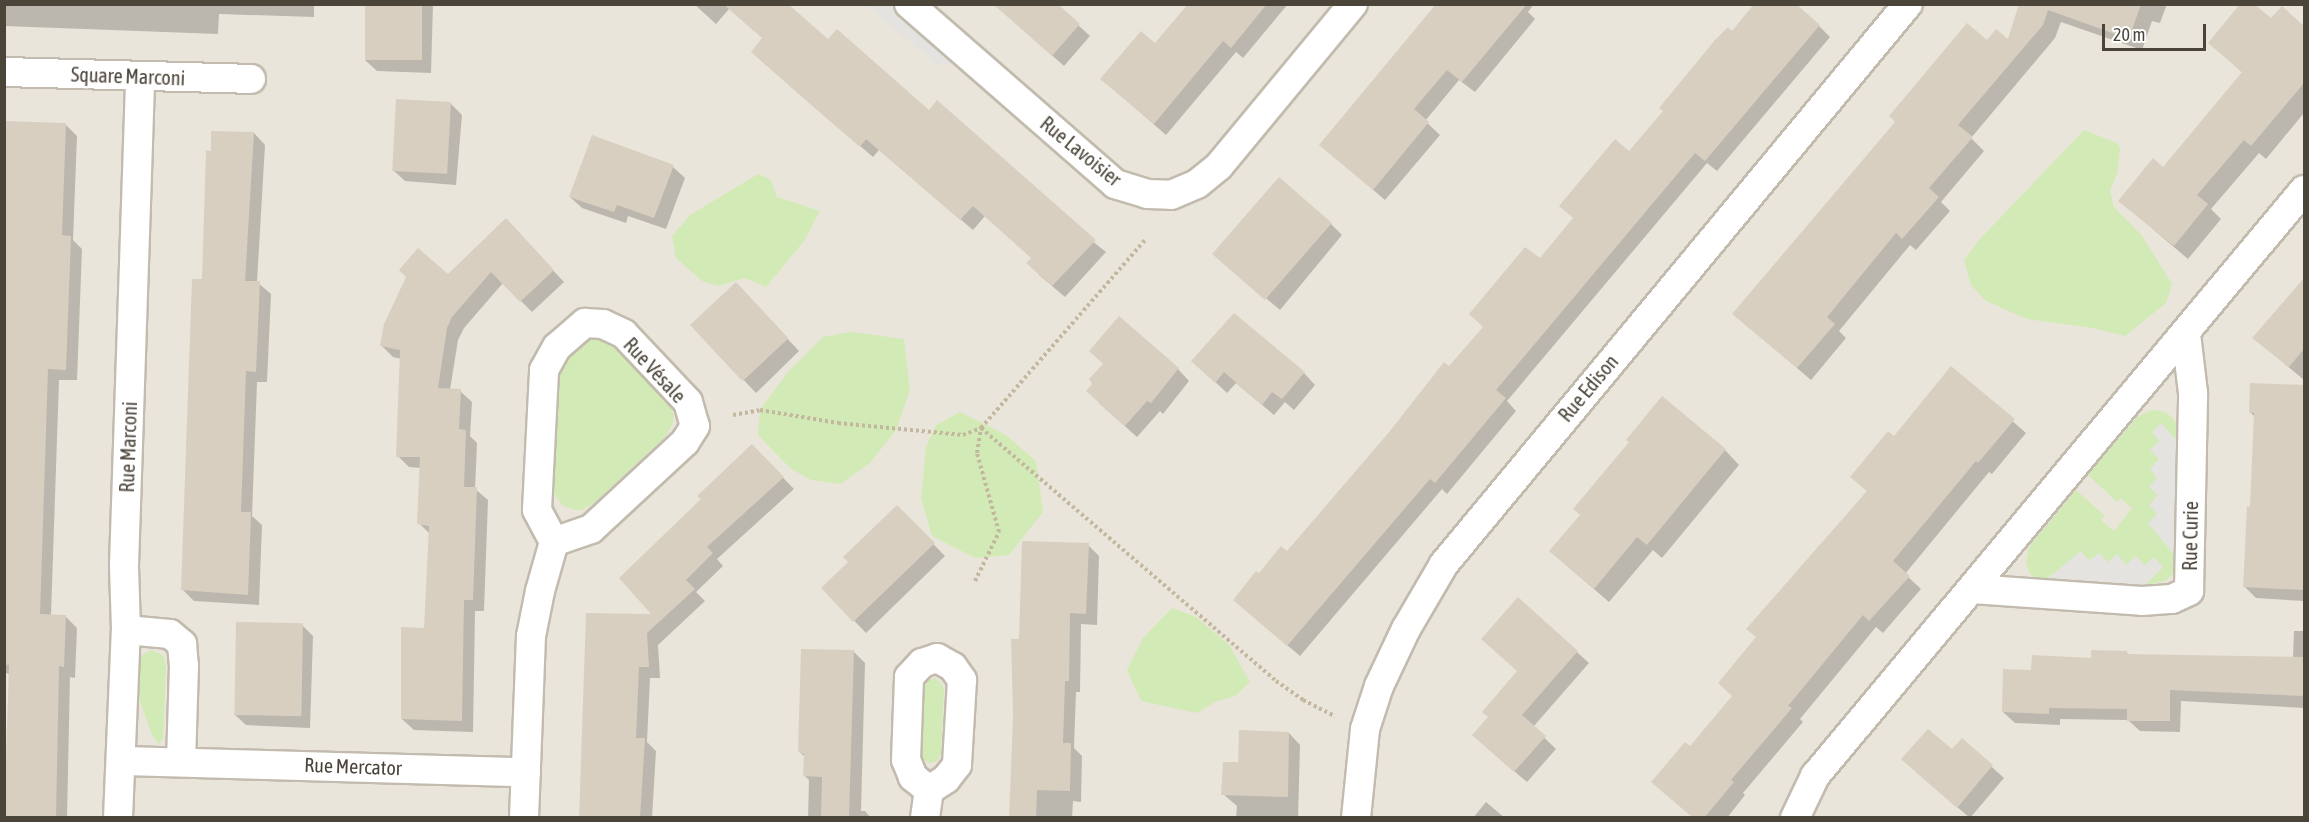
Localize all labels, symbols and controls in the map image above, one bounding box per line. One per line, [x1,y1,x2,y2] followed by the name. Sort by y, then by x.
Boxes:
[2105,12,2208,50] scale bar
[2113,24,2145,45] text: 20 m
[70,62,186,90] street label: Square Marconi
[1036,111,1126,191] street label: Rue Lavoisier
[619,332,691,408] street label: Rue Vésale
[1553,350,1623,426] street label: Rue Edison
[114,401,142,493] street label: Rue Marconi
[2177,501,2203,571] street label: Rue Curie
[304,752,402,780] street label: Rue Mercator

